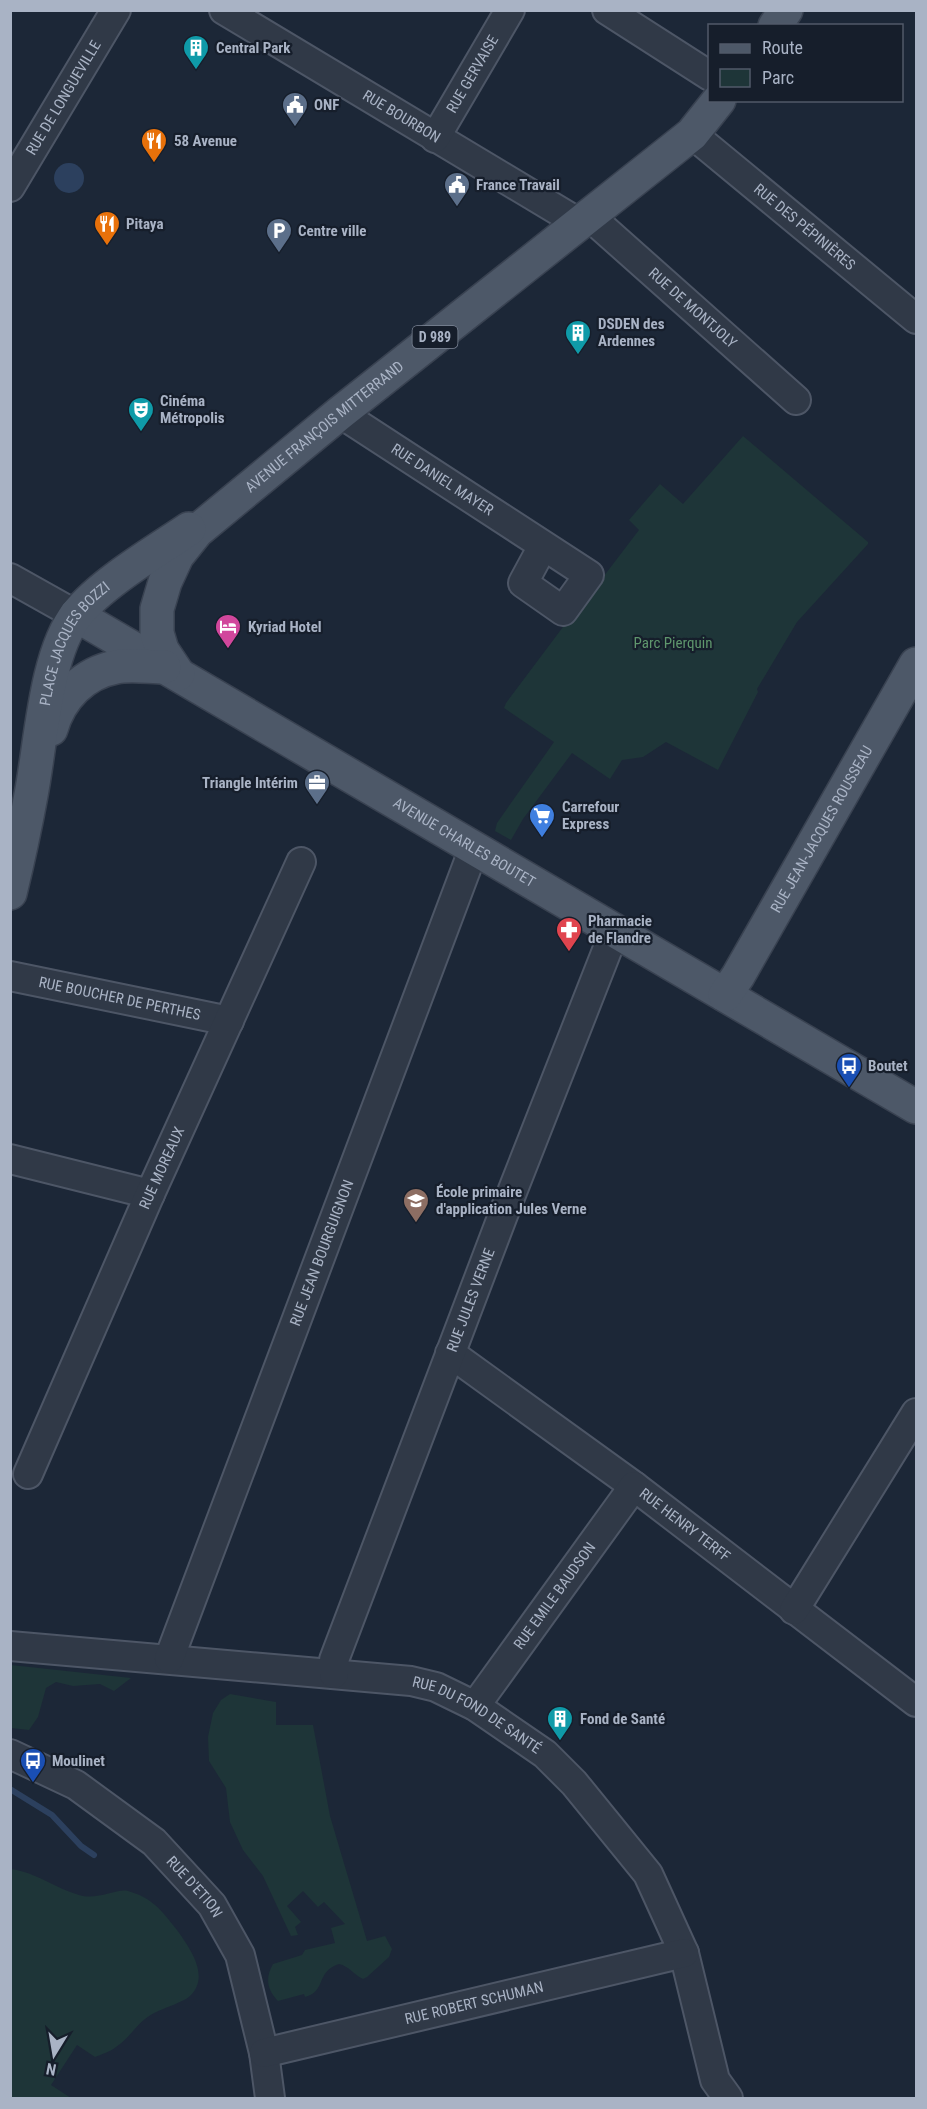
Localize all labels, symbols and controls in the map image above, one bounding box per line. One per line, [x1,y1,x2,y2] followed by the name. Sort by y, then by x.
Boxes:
[708,24,903,102] legend
[443,32,502,116] street label: RUE GERVAISE
[181,33,211,71] building icon: Central Park
[22,37,105,158] street label: RUE DE LONGUEVILLE
[762,37,803,58] text: Route
[216,39,291,57] place label: Central Park
[762,67,794,88] text: Parc
[359,86,444,147] street label: RUE BOURBON
[280,90,310,128] public building icon: ONF
[314,96,339,114] place label: ONF
[139,126,169,164] restaurant icon: 58 Avenue
[174,132,237,150] place label: 58 Avenue
[442,170,472,208] public building icon: France Travail
[476,176,560,194] place label: France Travail
[750,180,859,274] street label: RUE DES PÉPINIÈRES
[92,209,122,247] restaurant icon: Pitaya
[126,215,164,233] place label: Pitaya
[264,216,294,254] parking icon: Centre ville
[298,222,366,240] place label: Centre ville
[645,264,740,352] street label: RUE DE MONTJOLY
[598,315,665,350] place label: DSDEN des Ardennes
[563,318,593,356] building icon: DSDEN des Ardennes
[412,326,458,348] road number: D 989
[242,357,407,496] street label: AVENUE FRANÇOIS MITTERRAND
[160,392,225,427] place label: Cinéma Métropolis
[126,395,156,433] theatre icon: Cinéma Métropolis
[388,440,497,519] street label: RUE DANIEL MAYER
[36,578,113,707] street label: PLACE JACQUES BOZZI
[213,612,243,650] hotel icon: Kyriad Hotel
[248,618,322,636] place label: Kyriad Hotel
[634,634,712,652] park label: Parc Pierquin
[767,742,877,916] street label: RUE JEAN-JACQUES ROUSSEAU
[302,768,332,806] office icon: Triangle Intérim
[202,774,298,792] place label: Triangle Intérim
[390,794,539,891] street label: AVENUE CHARLES BOUTET
[562,798,619,833] place label: Carrefour Express
[527,801,557,839] supermarket icon: Carrefour Express
[588,912,652,947] place label: Pharmacie de Flandre
[554,915,584,953] pharmacy icon: Pharmacie de Flandre
[37,973,202,1024] street label: RUE BOUCHER DE PERTHES
[834,1051,864,1089] bus stop icon: Boutet
[868,1057,908,1075] place label: Boutet
[136,1124,188,1212] street label: RUE MOREAUX
[286,1177,357,1328] street label: RUE JEAN BOURGUIGNON
[436,1183,587,1218] place label: École primaire d'application Jules Verne
[401,1186,431,1224] school or university icon: École primaire d'application Jules Verne
[443,1246,499,1354] street label: RUE JULES VERNE
[636,1484,734,1565] street label: RUE HENRY TERFF
[510,1539,599,1653] street label: RUE EMILE BAUDSON
[411,1673,545,1758] street label: RUE DU FOND DE SANTÉ
[545,1704,575,1742] building icon: Fond de Santé
[580,1710,665,1728] place label: Fond de Santé
[18,1746,48,1784] bus stop icon: Moulinet
[52,1752,105,1770] place label: Moulinet
[163,1852,226,1921] street label: RUE D'ETION
[403,1978,545,2028] street label: RUE ROBERT SCHUMAN
[24,2025,84,2085] north arrow
[45,2059,58,2079] text: N

